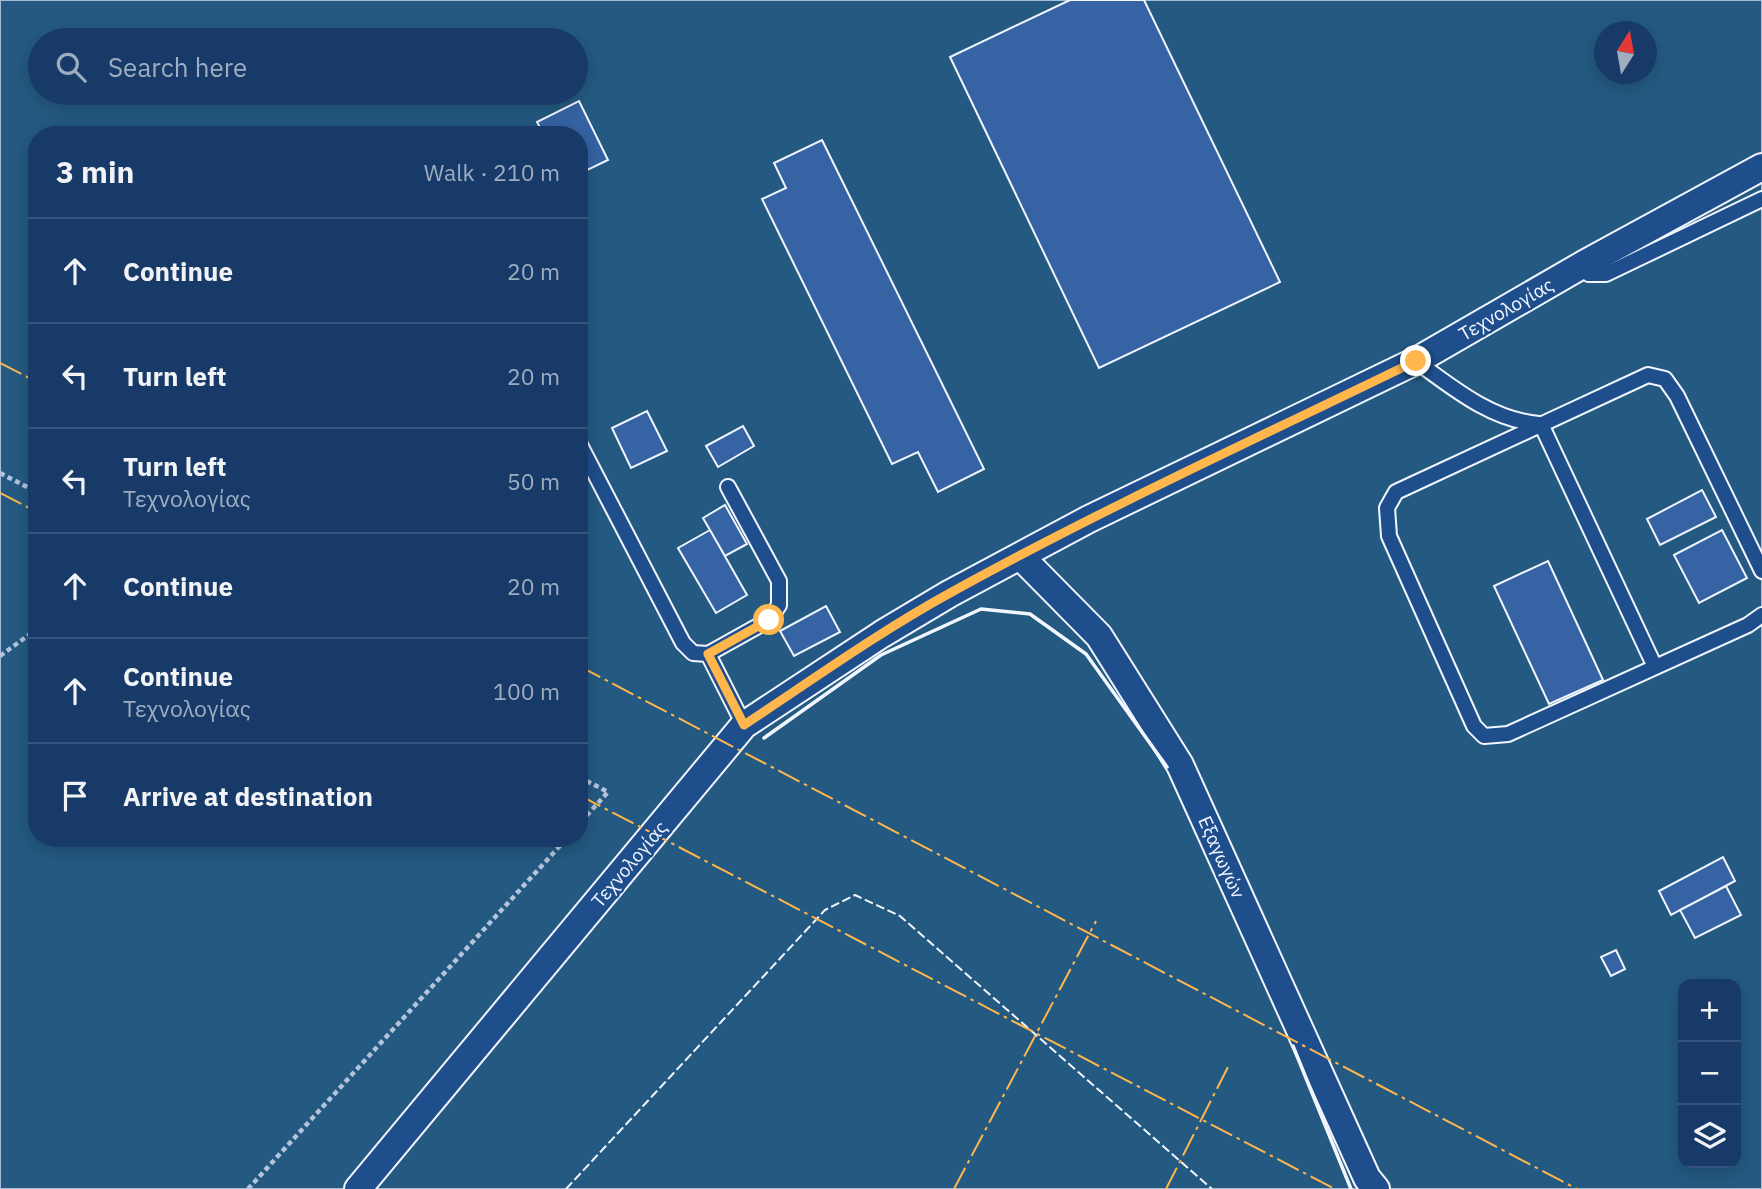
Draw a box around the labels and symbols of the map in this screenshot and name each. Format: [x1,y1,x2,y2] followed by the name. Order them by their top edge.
[1594,21,1657,84] north arrow
[1454,272,1558,346] street label: Τεχνολογίας
[1400,345,1431,376] route end
[753,604,784,635] route start
[1193,812,1251,902] street label: Εξαγωγών
[586,816,672,912] street label: Τεχνολογίας

